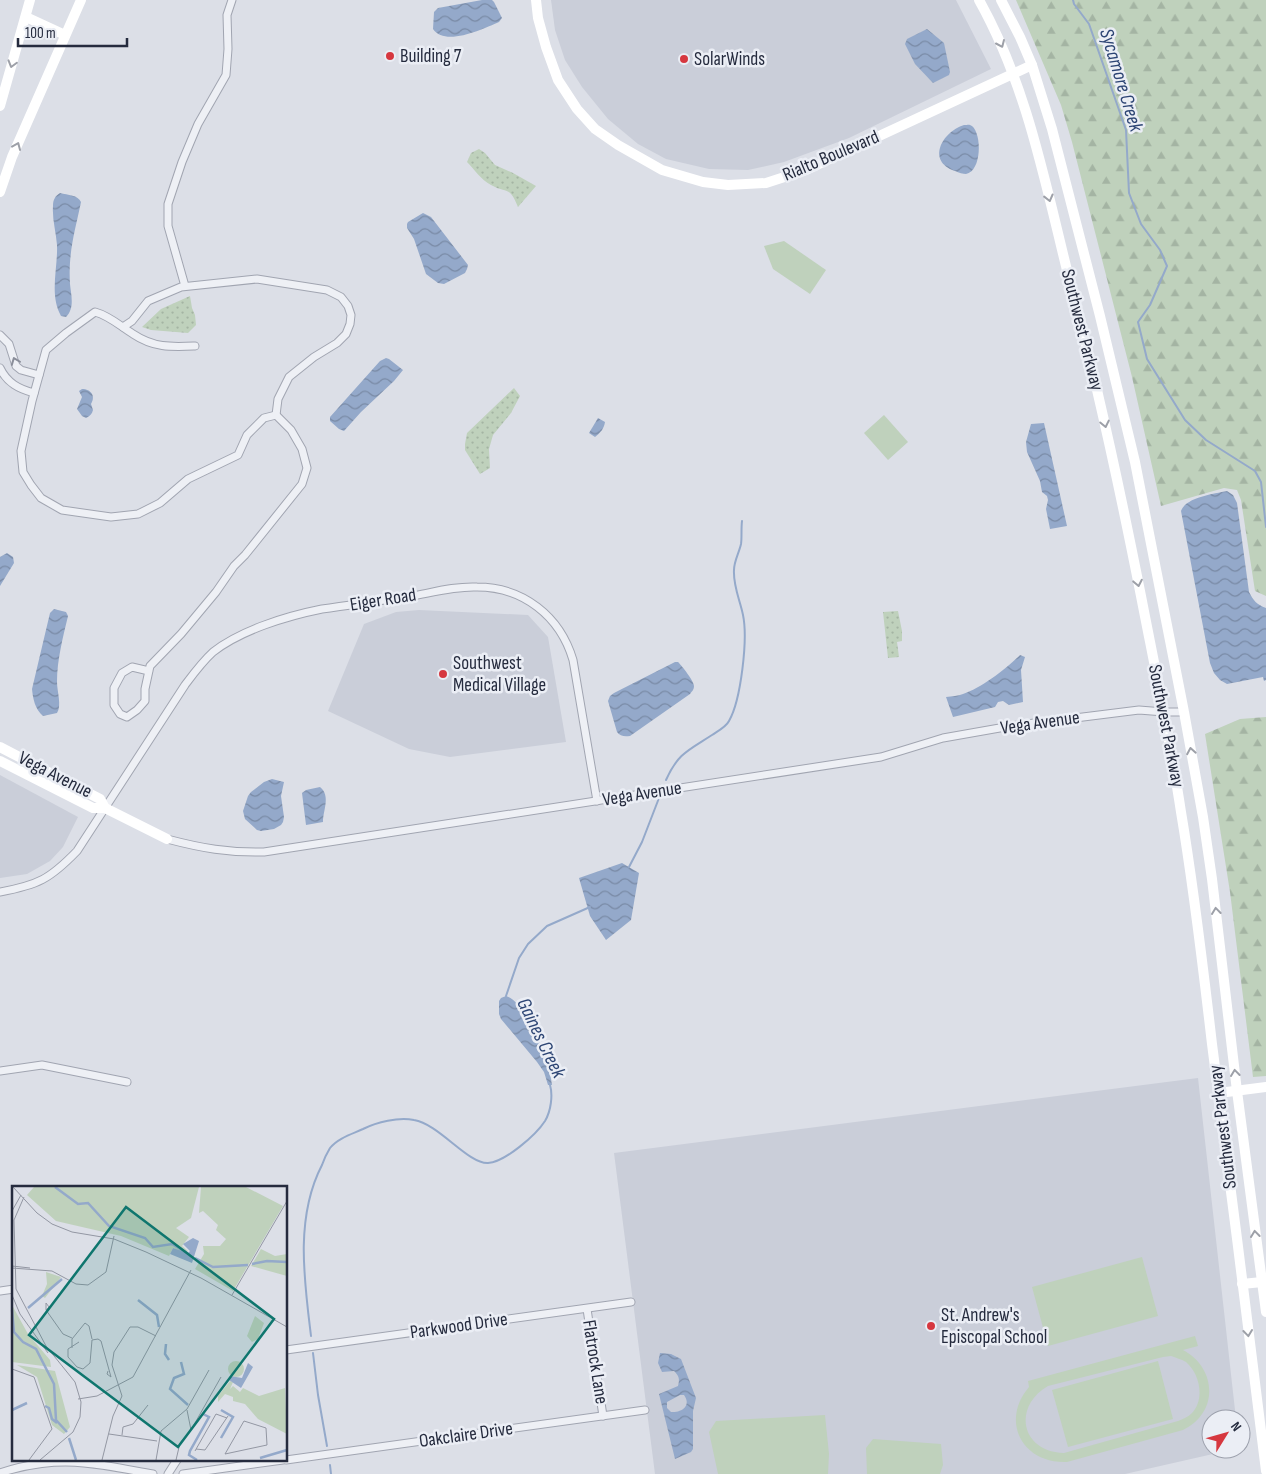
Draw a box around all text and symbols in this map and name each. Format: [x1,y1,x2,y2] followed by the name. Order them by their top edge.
[18,15,126,47] scale bar
[25,24,56,43] text: 100 m
[1094,26,1148,135] water label: Sycamore Creek
[994,39,1005,48] one-way arrow
[400,45,462,68] place label: Building 7
[694,48,765,71] place label: SolarWinds
[384,50,396,62] marker: Building 7
[678,53,690,65] marker: SolarWinds
[8,59,18,67] one-way arrow
[779,125,883,187] street label: Rialto Boulevard
[10,142,21,151] one-way arrow
[1043,194,1054,203] one-way arrow
[1056,267,1108,394] street label: Southwest Parkway
[12,357,22,366] one-way arrow
[1100,420,1110,428] one-way arrow
[1132,579,1143,588] one-way arrow
[348,583,418,617] street label: Eiger Road
[453,652,546,697] place label: Southwest Medical Village
[1143,663,1189,790] street label: Southwest Parkway
[437,668,449,680] marker: Southwest Medical Village
[999,706,1081,740] street label: Vega Avenue
[1187,746,1197,755] one-way arrow
[14,747,96,803] street label: Vega Avenue
[601,776,683,812] street label: Vega Avenue
[1211,907,1222,915] one-way arrow
[511,994,571,1082] water label: Gaines Creek
[1204,1063,1242,1190] street label: Southwest Parkway
[1230,1068,1241,1076] one-way arrow
[12,1186,288,1462] inset map
[1251,1230,1261,1238] one-way arrow
[941,1304,1047,1349] place label: St. Andrew's Episcopal School
[409,1308,509,1344] street label: Parkwood Drive
[577,1318,613,1406] street label: Flatrock Lane
[925,1320,937,1332] marker: St. Andrew's Episcopal School
[1242,1329,1253,1337] one-way arrow
[1201,1409,1251,1459] north arrow
[418,1417,514,1453] street label: Oakclaire Drive
[1227,1418,1245,1435] text: N

